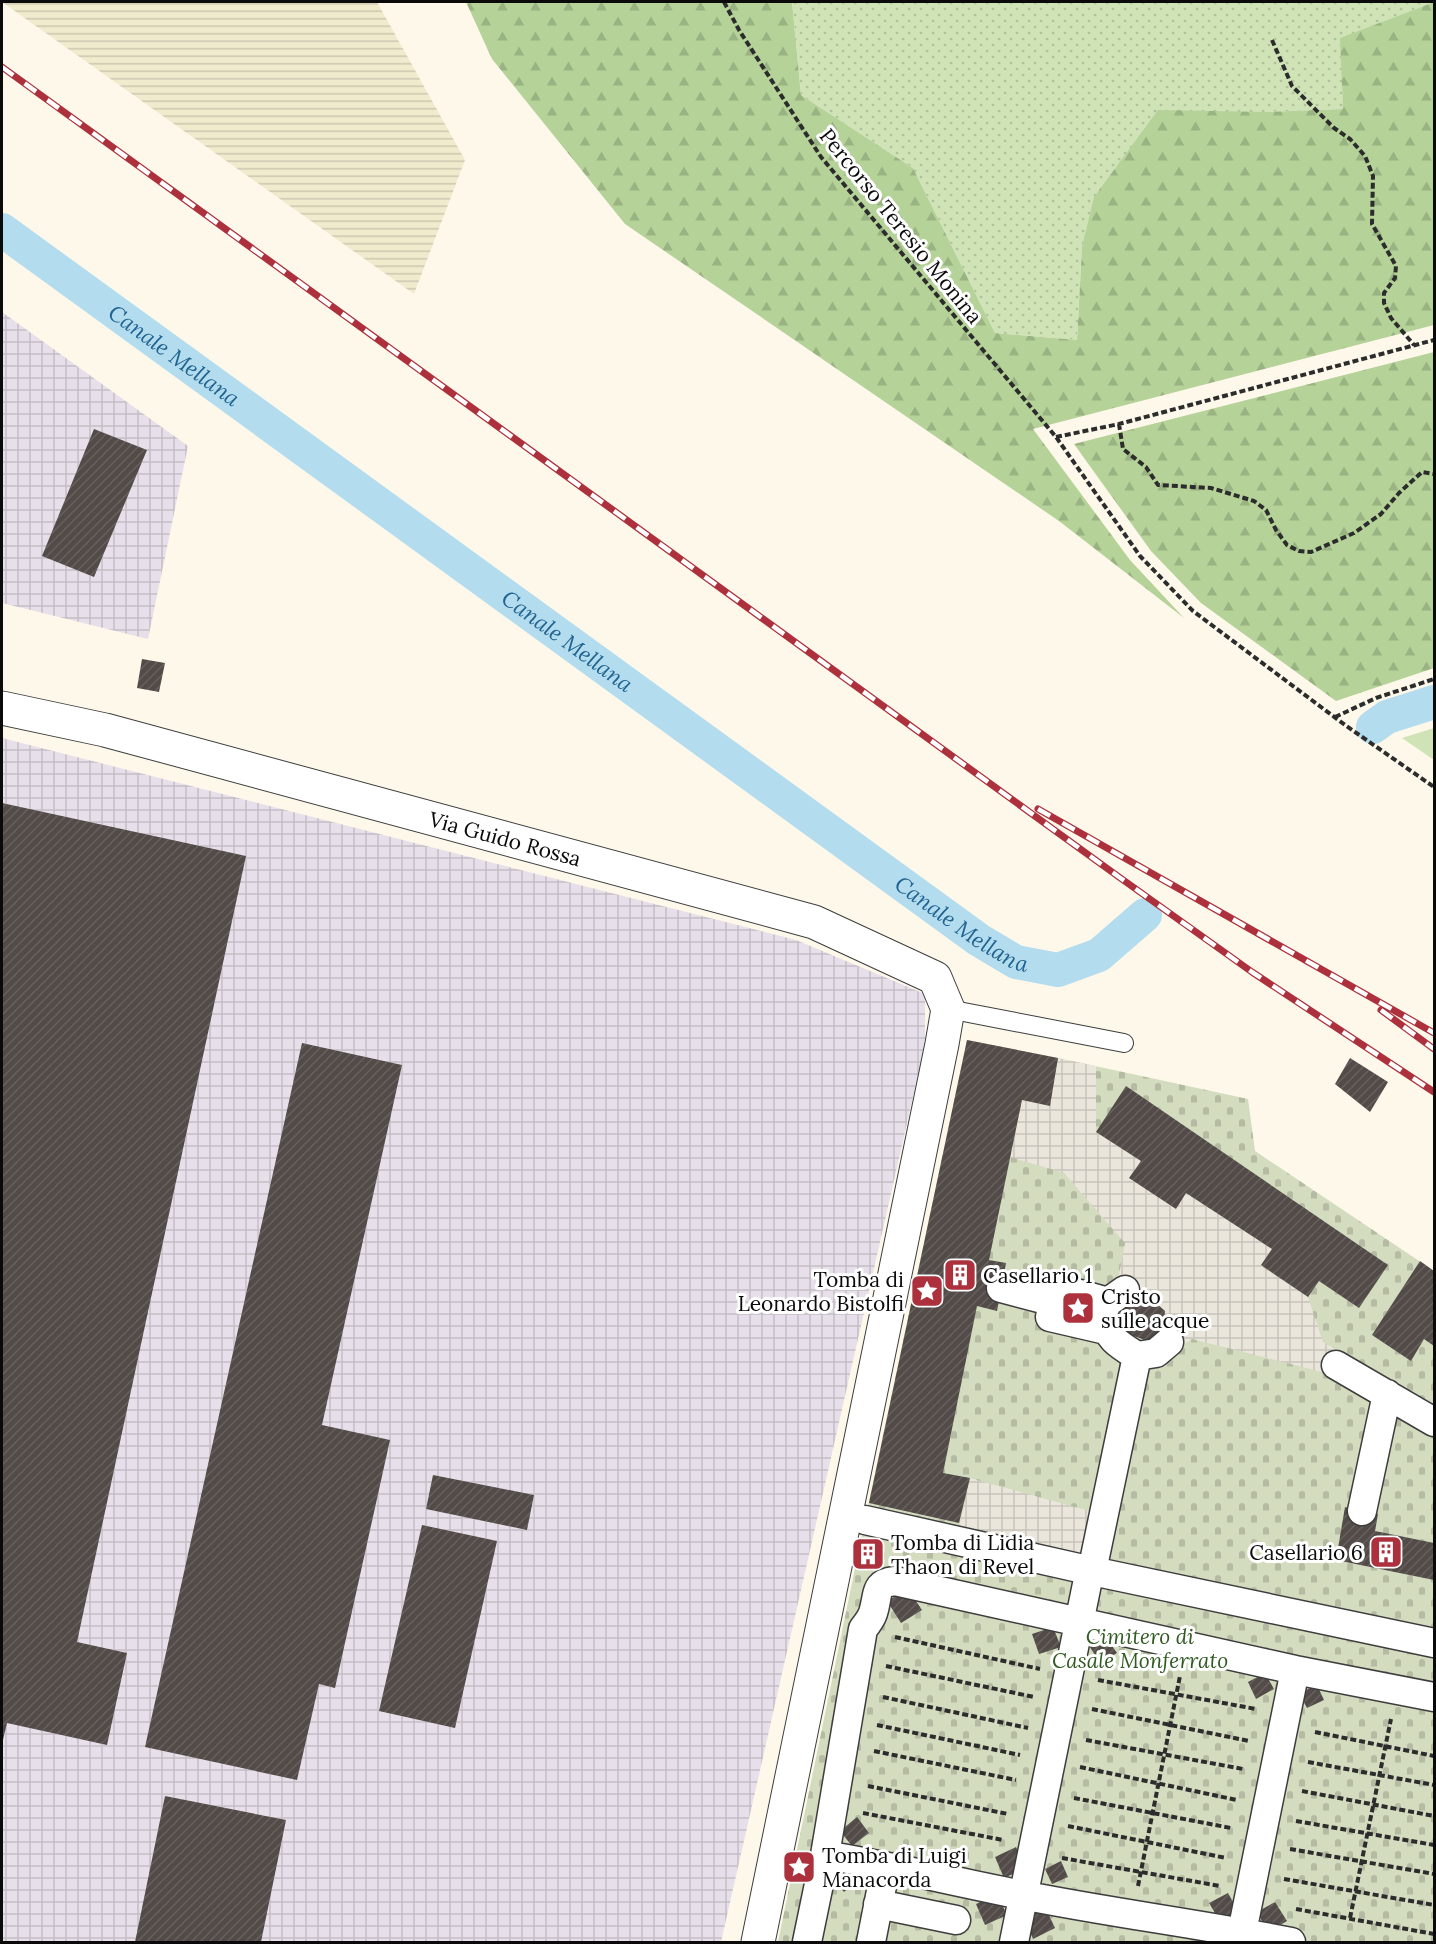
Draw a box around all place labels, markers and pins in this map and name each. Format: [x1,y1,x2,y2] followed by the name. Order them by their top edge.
[942,1257,978,1293] building icon: Casellario 1
[983,1262,1092,1289] place label: Casellario 1
[738,1266,904,1317] place label: Tomba di Leonardo Bistolfi
[909,1273,945,1309] place icon: Tomba di Leonardo Bistolfi
[1101,1283,1210,1334] place label: Cristo sulle acque
[1060,1290,1096,1326] place icon: Cristo sulle acque
[891,1529,1035,1580] place label: Tomba di Lidia Thaon di Revel
[1368,1534,1404,1570] building icon: Casellario 6
[850,1536,886,1572] building icon: Tomba di Lidia Thaon di Revel
[1249,1539,1363,1566] place label: Casellario 6
[822,1842,967,1893] place label: Tomba di Luigi Manacorda
[781,1849,817,1885] place icon: Tomba di Luigi Manacorda

